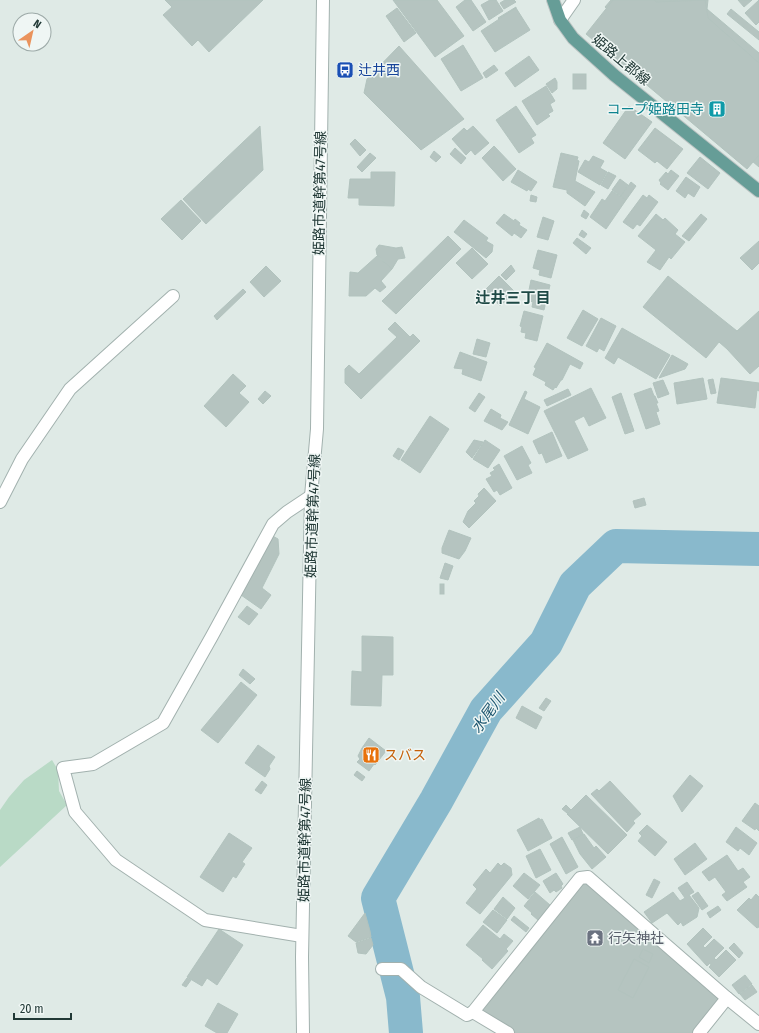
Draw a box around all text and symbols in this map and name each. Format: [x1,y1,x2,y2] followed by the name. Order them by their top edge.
[12,12,52,52] north arrow
[31,17,44,31] text: N
[589,31,653,89] street label: 姫路上郡線
[335,60,355,80] bus stop icon: 辻井西
[358,62,400,79] place label: 辻井西
[707,99,727,119] building icon: コープ姫路田寺
[607,101,704,118] place label: コープ姫路田寺
[310,131,330,255] street label: 姫路市道幹第47号線
[475,289,551,307] district label: 辻井三丁目
[302,454,324,578] street label: 姫路市道幹第47号線
[467,688,510,736] water label: 水尾川
[361,745,381,765] restaurant icon: スバス
[384,747,426,764] place label: スバス
[295,778,315,902] street label: 姫路市道幹第47号線
[585,928,605,948] temple icon: 行矢神社
[608,930,664,947] place label: 行矢神社
[14,995,71,1021] scale bar
[20,1002,44,1016] text: 20 m

